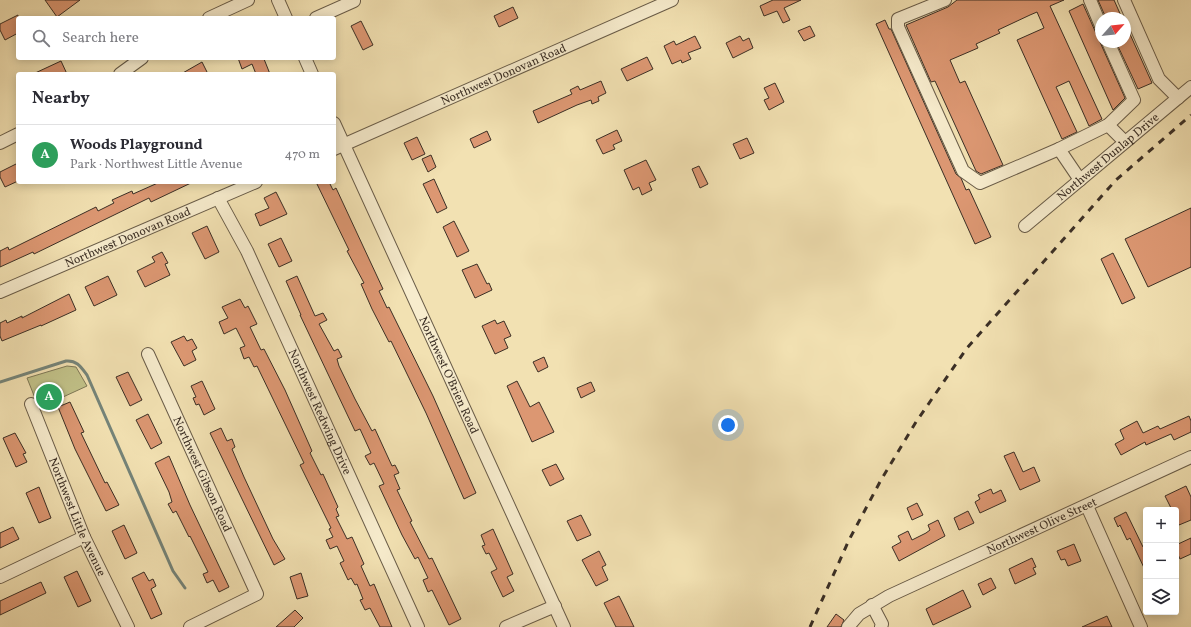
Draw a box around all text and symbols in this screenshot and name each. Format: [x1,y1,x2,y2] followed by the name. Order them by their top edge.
[1095,12,1131,48] north arrow
[16,16,336,60] search box
[30,27,52,49] icon: search
[62,28,139,49] text: Search here
[438,41,569,110] street label: Northwest Donovan Road
[32,87,90,110] text: Nearby
[1054,110,1163,205] street label: Northwest Dunlap Drive
[70,135,203,156] text: Woods Playground
[40,146,50,164] text: A
[285,146,320,164] text: 470 m
[70,156,242,174] text: Park · Northwest Little Avenue
[63,204,194,272] street label: Northwest Donovan Road
[414,314,482,437] street label: Northwest O'Brien Road
[284,347,355,478] street label: Northwest Redwing Drive
[36,382,62,412] pin: A
[169,414,235,535] street label: Northwest Gibson Road
[718,415,738,435] your location
[44,455,109,579] street label: Northwest Little Avenue
[984,494,1100,559] street label: Northwest Olive Street
[1143,507,1179,615] map controls
[1143,507,1179,543] button: +
[1143,543,1179,579] button: −
[1143,579,1179,615] button: layers

